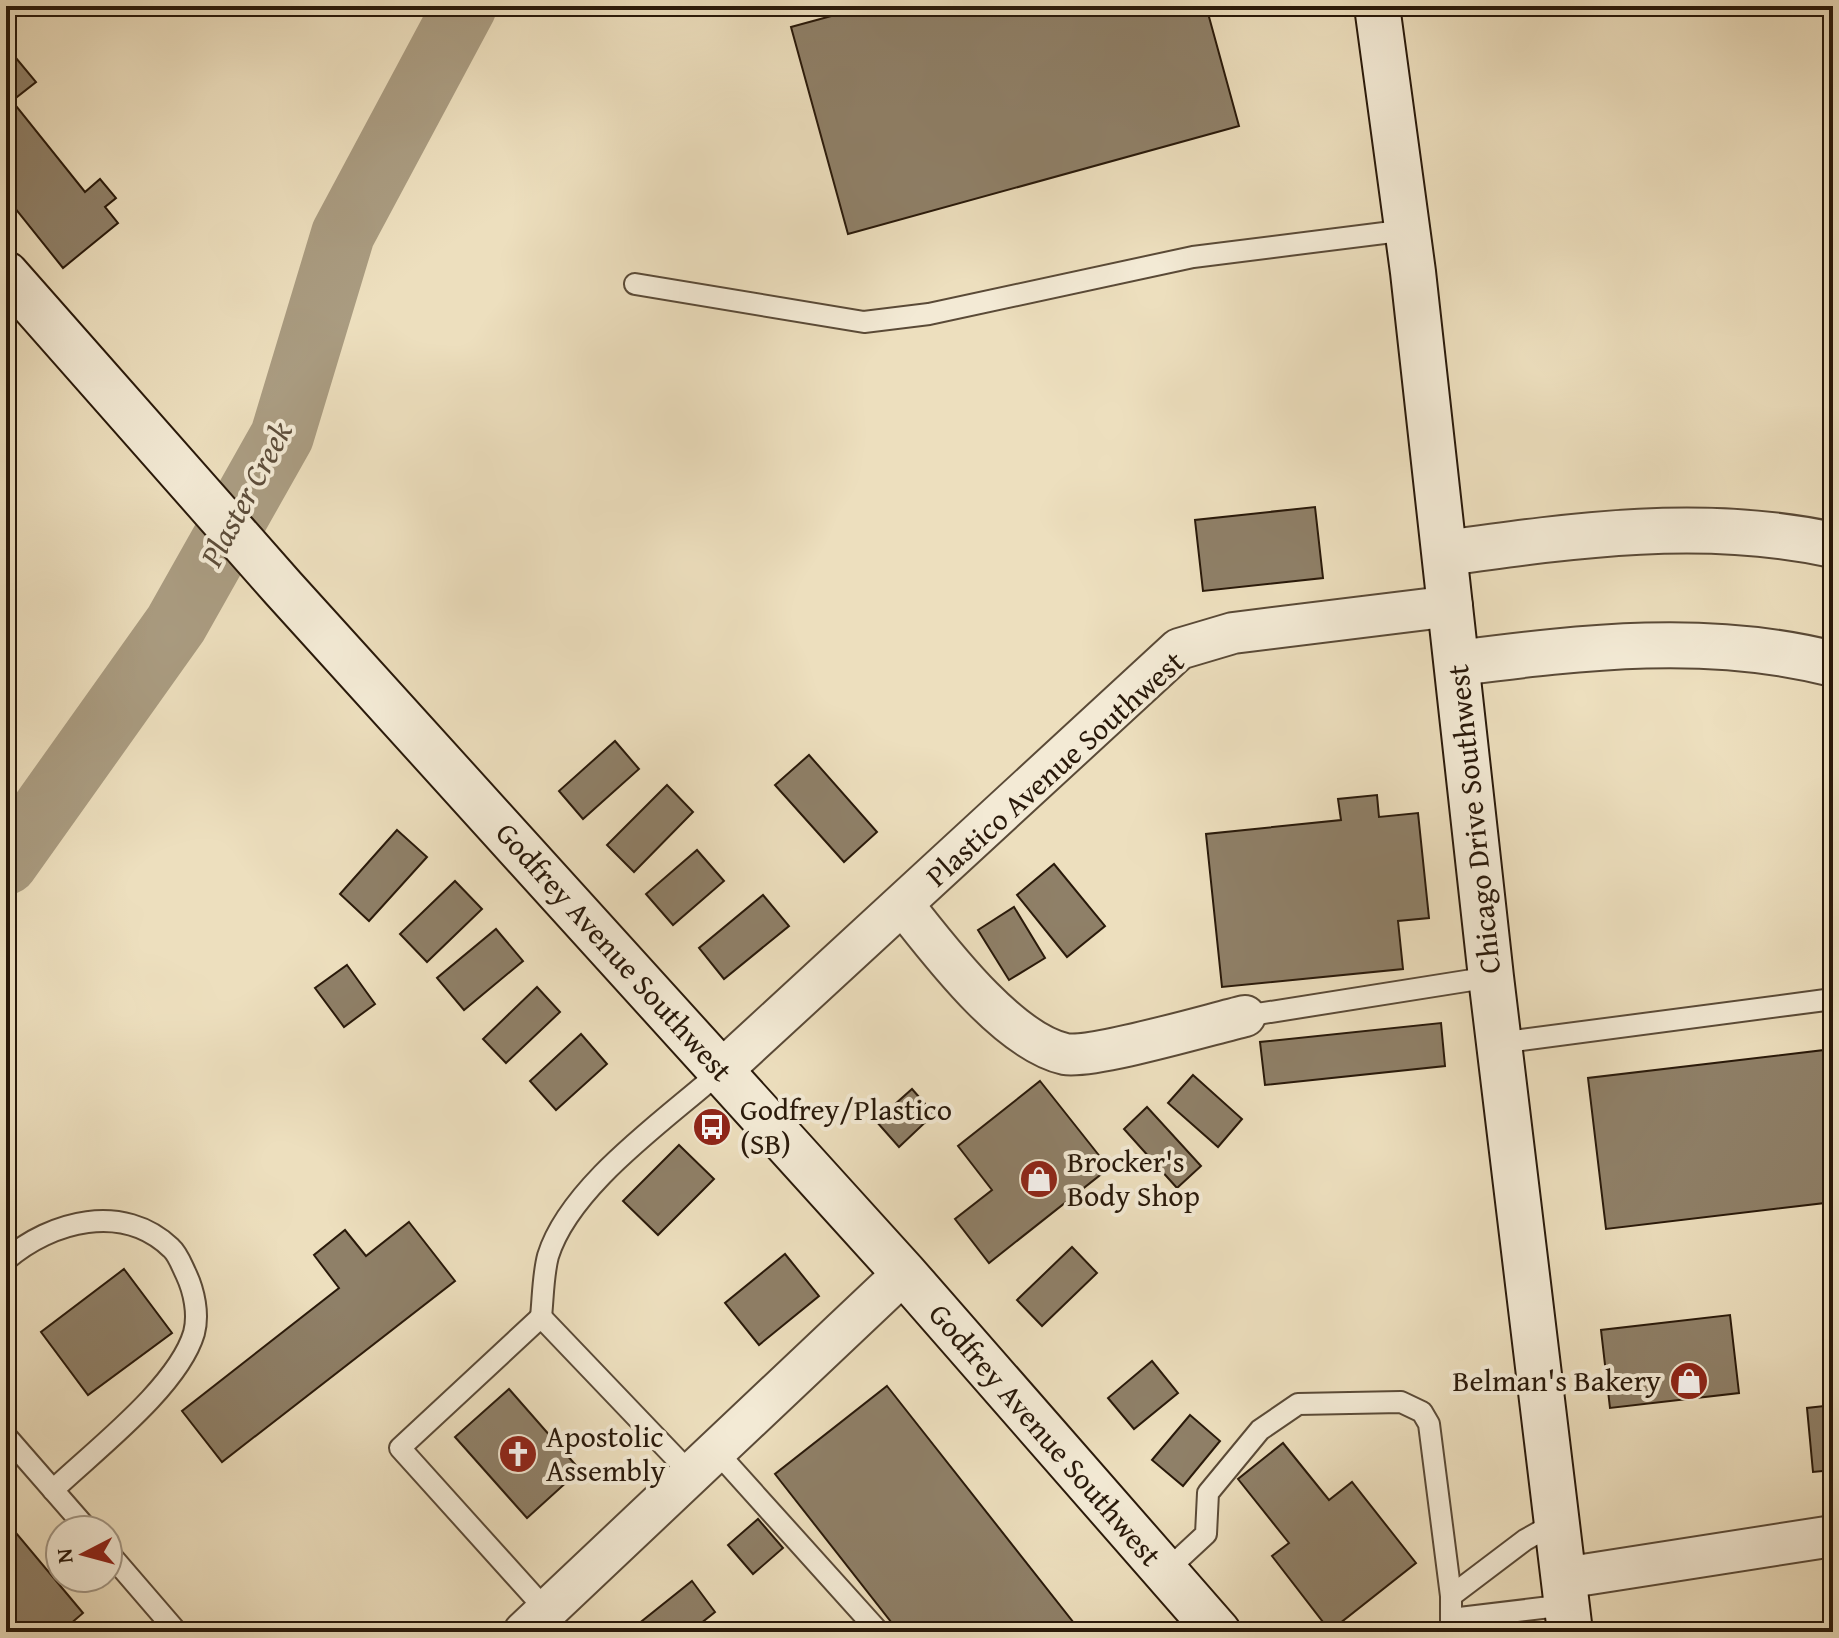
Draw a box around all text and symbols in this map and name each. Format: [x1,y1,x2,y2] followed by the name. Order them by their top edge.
[187,412,304,576] water label: Plaster Creek
[915,640,1194,897] street label: Plastico Avenue Southwest
[1435,662,1511,976] street label: Chicago Drive Southwest
[486,812,744,1091] street label: Godfrey Avenue Southwest
[740,1087,952,1165] place label: Godfrey/Plastico (SB)
[691,1106,733,1148] bus stop icon: Godfrey/Plastico (SB)
[1067,1139,1200,1217] place label: Brocker's Body Shop
[1018,1158,1060,1200] shop icon: Brocker's Body Shop
[919,1293,1173,1576] street label: Godfrey Avenue Southwest
[1453,1358,1661,1402] place label: Belman's Bakery
[1668,1360,1710,1402] shop icon: Belman's Bakery
[546,1414,666,1492] place label: Apostolic Assembly
[497,1433,539,1475] church icon: Apostolic Assembly
[44,1514,124,1594] north arrow
[47,1547,81,1565] text: N

